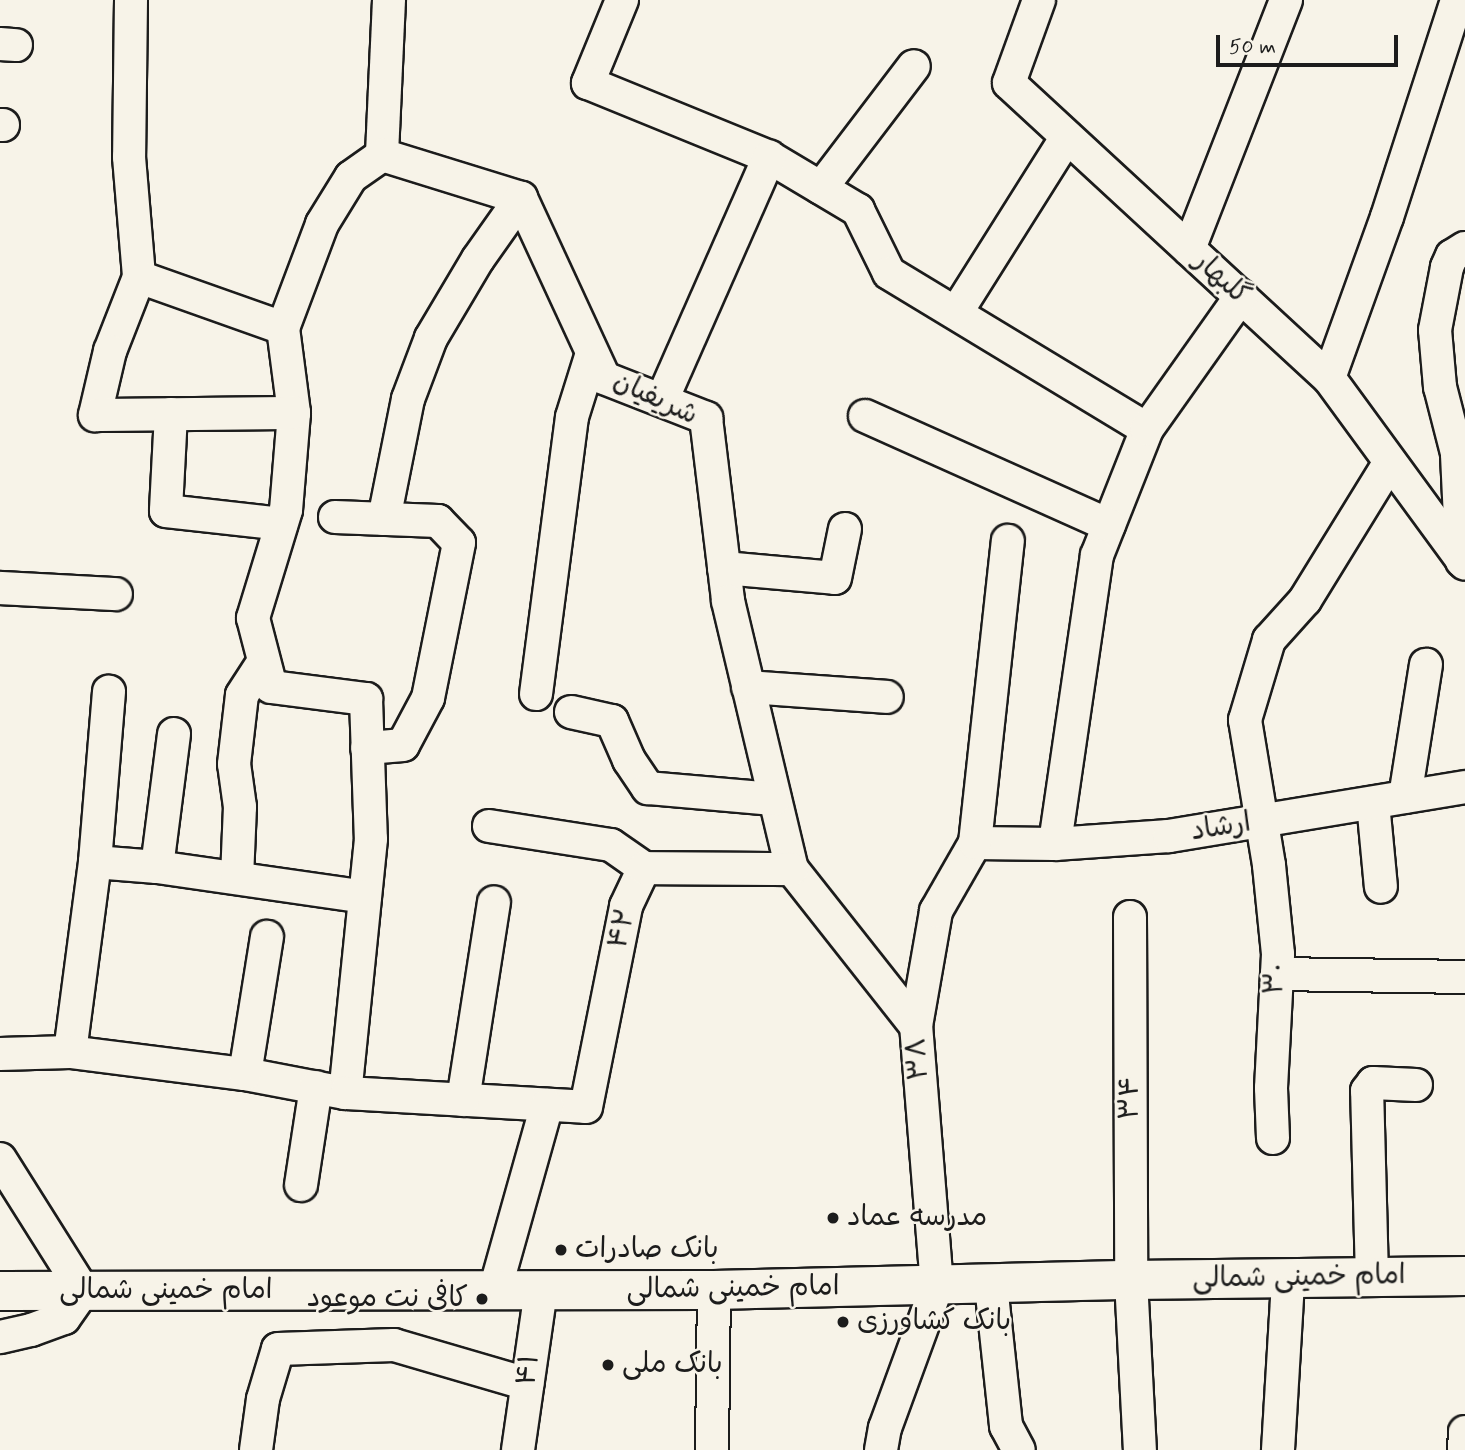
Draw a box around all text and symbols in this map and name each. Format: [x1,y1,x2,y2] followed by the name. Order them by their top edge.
[1220,21,1402,65] scale bar
[1229,33,1276,61] text: 50 m
[1186,245,1256,313] street label: گلبهار
[607,365,703,433] street label: شریفیان
[1189,807,1253,849] street label: ارشاد
[602,906,644,952] street label: ۴۲
[1258,962,1294,996] street label: ۳۰
[901,1037,937,1081] street label: ۳۸
[1114,1076,1148,1120] street label: ۳۴
[847,1201,987,1235] place label: مدرسه عماد
[825,1210,841,1226] marker: مدرسه عماد
[575,1233,719,1267] place label: بانک صادرات
[553,1242,569,1258] marker: بانک صادرات
[1192,1259,1406,1297] street label: امام خمینی شمالی
[626,1270,840,1308] street label: امام خمینی شمالی
[59,1274,273,1308] street label: امام خمینی شمالی
[307,1282,468,1316] place label: کافی نت موعود
[474,1291,490,1307] marker: کافی نت موعود
[857,1305,1011,1339] place label: بانک کشاورزی
[835,1314,851,1330] marker: بانک کشاورزی
[622,1348,723,1382] place label: بانک ملی
[510,1352,548,1388] street label: ۴۱
[600,1357,616,1373] marker: بانک ملی

